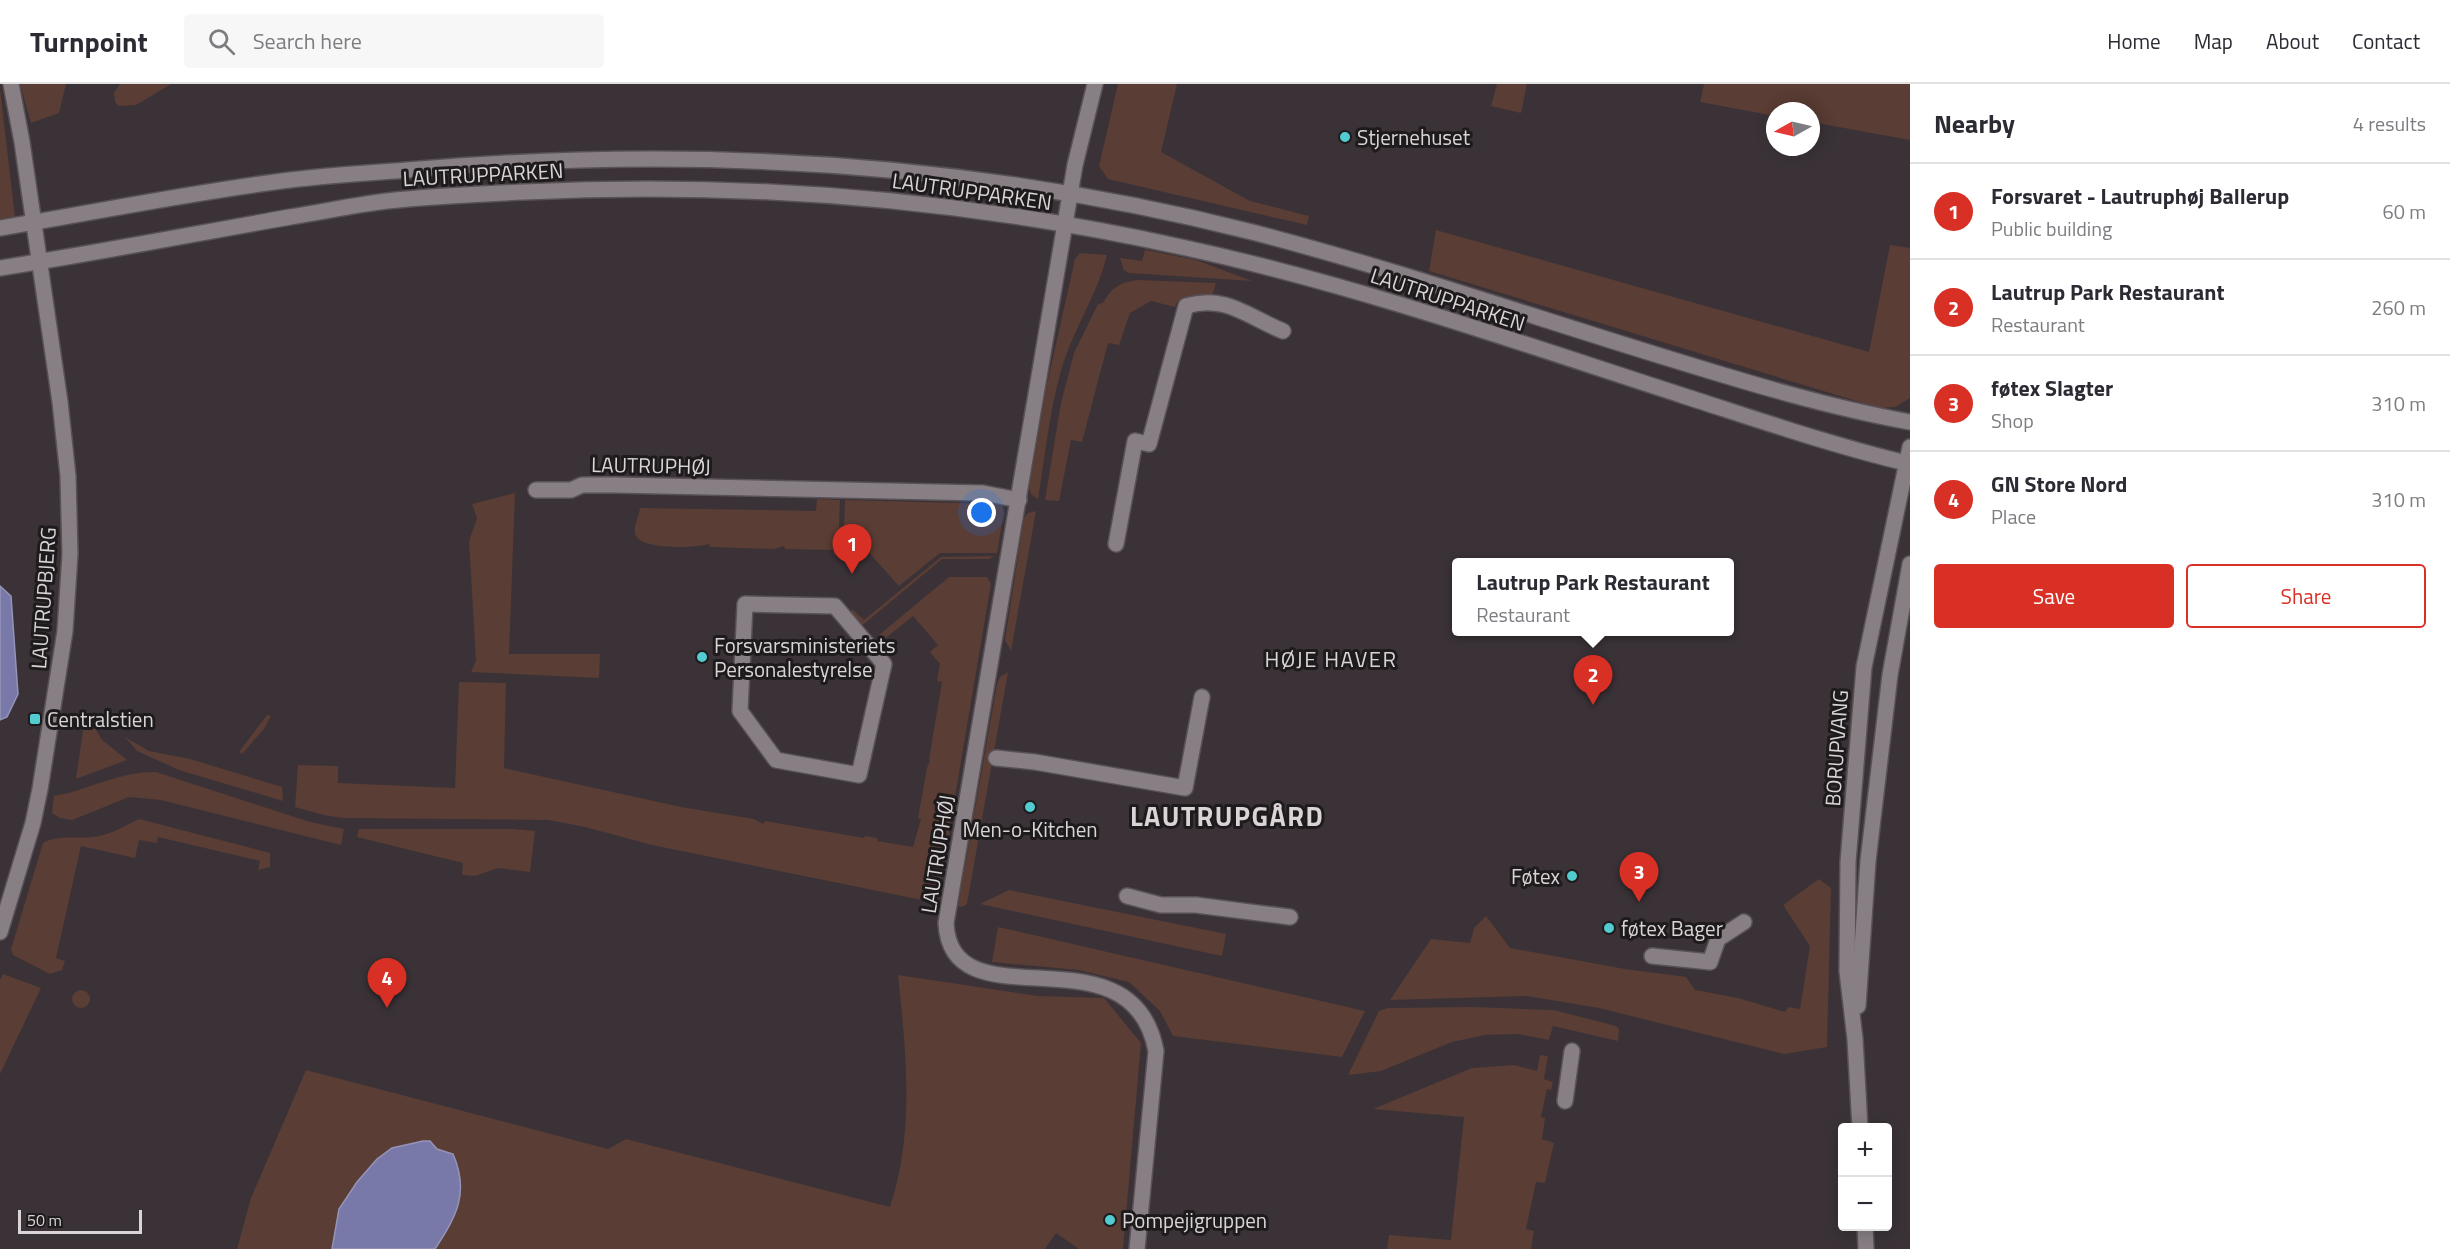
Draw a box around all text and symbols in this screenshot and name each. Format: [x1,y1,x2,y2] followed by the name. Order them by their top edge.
[184,14,604,68] search box
[30,20,148,63] text: Turnpoint
[253,24,362,58] text: Search here
[205,25,238,58] icon: search
[2107,25,2161,57] text: Home
[2194,25,2233,57] text: Map
[2266,25,2319,57] text: About
[2352,25,2420,57] text: Contact
[1766,102,1820,156] north arrow
[1934,104,2015,143] text: Nearby
[2353,108,2426,139] text: 4 results
[1357,121,1471,153] place label: Stjernehuset
[1338,130,1352,144] marker: Stjernehuset
[402,154,564,194] street label: LAUTRUPPARKEN
[890,164,1054,218] street label: LAUTRUPPARKEN
[1991,179,2289,213] text: Forsvaret - Lautruphøj Ballerup
[1948,196,1959,227] text: 1
[2382,196,2426,227] text: 60 m
[1991,213,2112,244] text: Public building
[1367,259,1529,339] street label: LAUTRUPPARKEN
[1991,275,2225,309] text: Lautrup Park Restaurant
[1948,292,1959,323] text: 2
[2371,292,2426,323] text: 260 m
[1991,309,2085,340] text: Restaurant
[1991,371,2113,405] text: føtex Slagter
[1948,388,1959,419] text: 3
[2371,388,2426,419] text: 310 m
[1991,405,2034,436] text: Shop
[591,448,711,482] street label: LAUTRUPHØJ
[1991,467,2127,501] text: GN Store Nord
[1948,484,1959,515] text: 4
[2371,484,2426,515] text: 310 m
[967,498,996,527] your location
[1991,501,2036,532] text: Place
[832,524,872,574] pin: 1
[22,526,64,670] street label: LAUTRUPBJERG
[1452,558,1734,636] popup
[1934,564,2174,628] button: Save
[2186,564,2426,628] button: Share
[1476,565,1710,599] text: Lautrup Park Restaurant
[1476,599,1570,630] text: Restaurant
[714,629,895,685] place label: Forsvarsministeriets Personalestyrelse
[1264,642,1398,676] district label: HØJE HAVER
[695,650,709,664] marker: Forsvarsministeriets Personalestyrelse
[1574,656,1612,705] pin: 2
[1816,689,1856,807] street label: BORUPVANG
[47,703,154,735] place label: Centralstien
[28,712,42,726] marker: Centralstien
[912,792,962,916] street label: LAUTRUPHØJ
[1130,795,1324,836] district label: LAUTRUPGÅRD
[1023,800,1037,814] marker: Men-o-Kitchen
[962,813,1098,845] place label: Men-o-Kitchen
[1620,852,1658,902] pin: 3
[1511,860,1561,892] place label: Føtex
[1565,869,1579,883] marker: Føtex
[1621,912,1723,944] place label: føtex Bager
[1602,921,1616,935] marker: føtex Bager
[368,958,406,1008] pin: 4
[1838,1123,1892,1231] map controls
[1838,1123,1892,1177] button: +
[1838,1177,1892,1231] button: −
[1122,1204,1267,1236] place label: Pompejigruppen
[18,1207,142,1234] scale bar
[27,1208,62,1232] text: 50 m
[1103,1213,1117,1227] marker: Pompejigruppen

